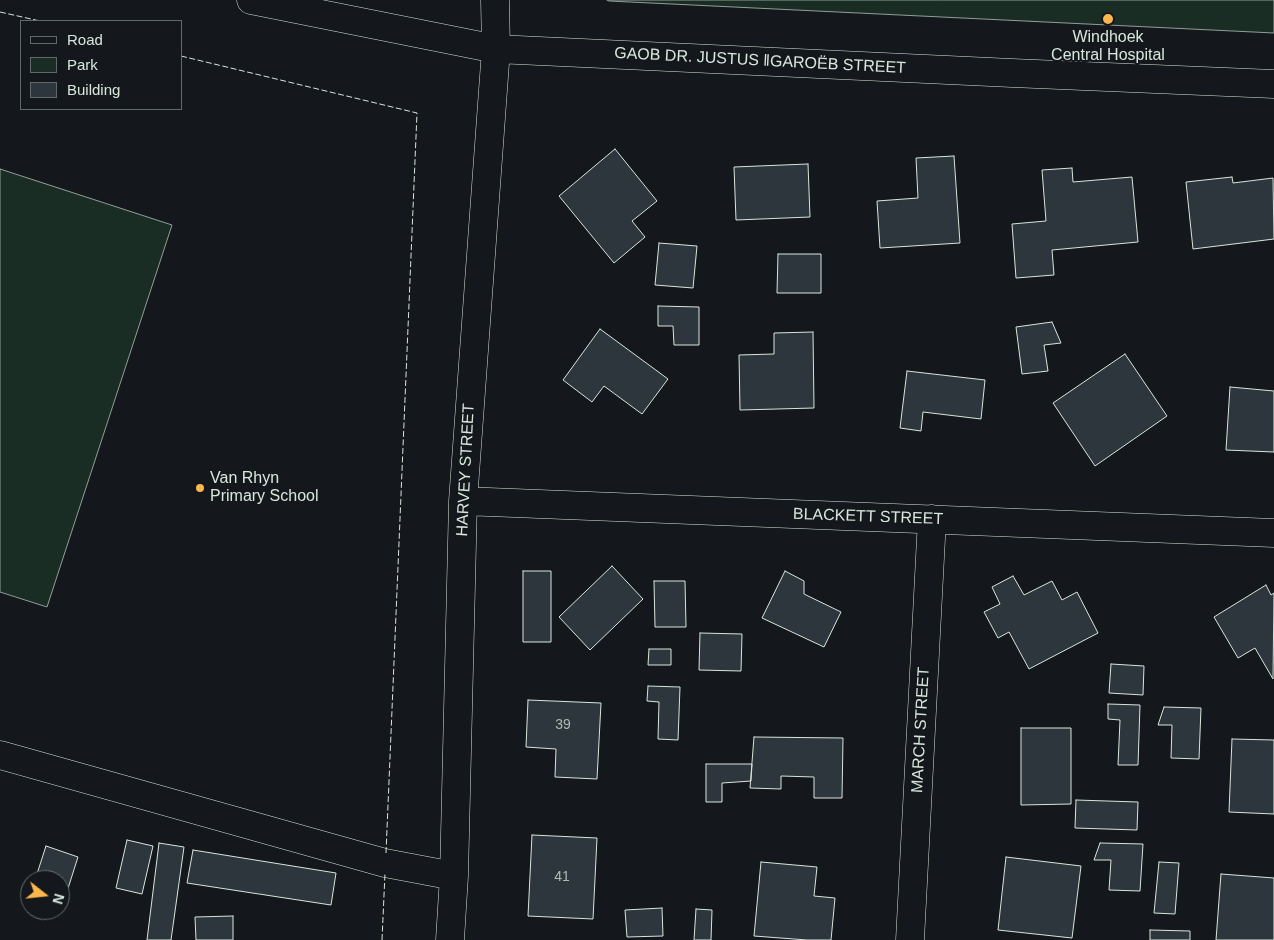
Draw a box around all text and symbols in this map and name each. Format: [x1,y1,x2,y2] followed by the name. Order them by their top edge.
[1101,12,1115,26] marker: Windhoek Central Hospital
[20,20,182,110] legend
[1051,28,1165,66] place label: Windhoek Central Hospital
[67,31,103,48] text: Road
[614,44,906,78] street label: GAOB DR. JUSTUS ǁGAROËB STREET
[67,56,98,73] text: Park
[67,81,120,98] text: Building
[453,403,479,537] street label: HARVEY STREET
[210,469,318,507] place label: Van Rhyn Primary School
[194,482,206,494] marker: Van Rhyn Primary School
[793,505,943,529] street label: BLACKETT STREET
[908,666,934,794] street label: MARCH STREET
[555,717,571,733] house number: 39
[554,869,570,885] house number: 41
[20,870,70,920] north arrow
[49,892,68,906] text: N

